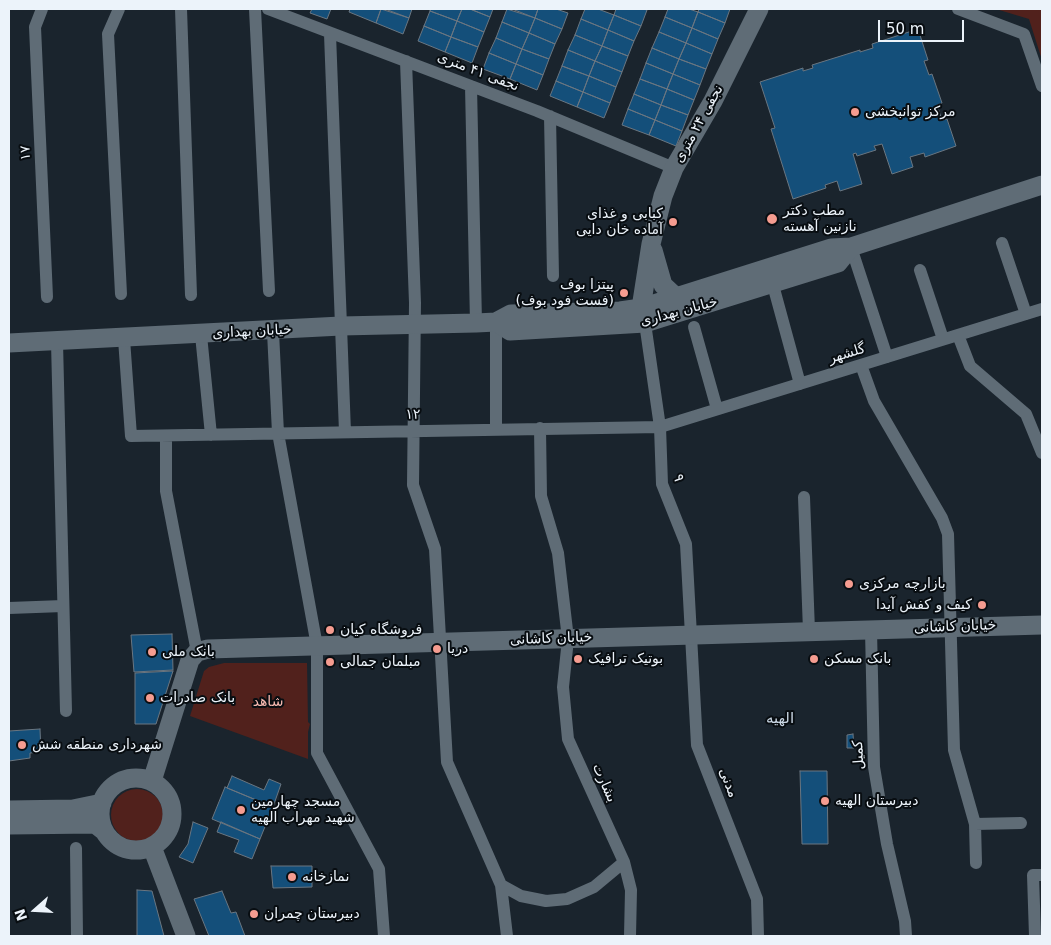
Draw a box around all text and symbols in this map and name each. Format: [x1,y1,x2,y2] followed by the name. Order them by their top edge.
[881,10,967,42] scale bar
[886,20,924,38] text: 50 m
[435,49,521,95] street label: نجفی ۴۱ متری
[671,82,727,166] street label: نجفی ۲۴ متری
[865,104,955,120] place label: مرکز توانبخشی
[849,106,861,118] marker: مرکز توانبخشی
[17,145,35,161] street label: ۱۷
[783,203,857,236] place label: مطب دکتر نازنین آهسته
[576,206,663,238] place label: کبابی و غذای آماده خان دایی
[765,212,779,226] marker: مطب دکتر نازنین آهسته
[667,216,679,228] marker: کبابی و غذای آماده خان دایی
[515,277,614,310] place label: پیتزا بوف (فست فود بوف)
[618,287,630,299] marker: پیتزا بوف (فست فود بوف)
[639,294,719,330] street label: خیابان بهداری
[212,322,292,342] street label: خیابان بهداری
[826,340,868,368] street label: گلشهر
[405,406,421,424] street label: ۱۲
[669,473,687,483] street label: ۹
[859,576,946,592] place label: بازارچه مرکزی
[843,578,855,590] marker: بازارچه مرکزی
[876,597,972,613] place label: کیف و کفش آیدا
[976,599,988,611] marker: کیف و کفش آیدا
[913,617,997,637] street label: خیابان کاشانی
[340,622,422,638] place label: فروشگاه کیان
[324,624,336,636] marker: فروشگاه کیان
[509,629,593,649] street label: خیابان کاشانی
[447,641,468,657] place label: دریا
[431,643,443,655] marker: دریا
[162,644,215,660] place label: بانک ملی
[146,646,158,658] marker: بانک ملی
[588,651,663,667] place label: بوتیک ترافیک
[824,651,891,667] place label: بانک مسکن
[572,653,584,665] marker: بوتیک ترافیک
[808,653,820,665] marker: بانک مسکن
[340,654,420,670] place label: مبلمان جمالی
[324,656,336,668] marker: مبلمان جمالی
[160,690,235,706] place label: بانک صادرات
[144,692,156,704] marker: بانک صادرات
[253,694,283,710] park label: شاهد
[766,710,794,728] district label: الهیه
[32,737,162,753] place label: شهرداری منطقه شش
[16,739,28,751] marker: شهرداری منطقه شش
[850,740,868,770] street label: کمیل
[588,761,620,805] street label: بشارت
[715,766,741,800] street label: مدنی
[835,793,918,809] place label: دبیرستان الهیه
[251,794,355,826] place label: مسجد چهارمین شهید مهراب الهیه
[819,795,831,807] marker: دبیرستان الهیه
[235,804,247,816] marker: مسجد چهارمین شهید مهراب الهیه
[302,869,349,885] place label: نمازخانه
[286,871,298,883] marker: نمازخانه
[10,885,60,935] north arrow
[264,906,360,922] place label: دبیرستان چمران
[11,907,30,923] text: N
[248,908,260,920] marker: دبیرستان چمران

